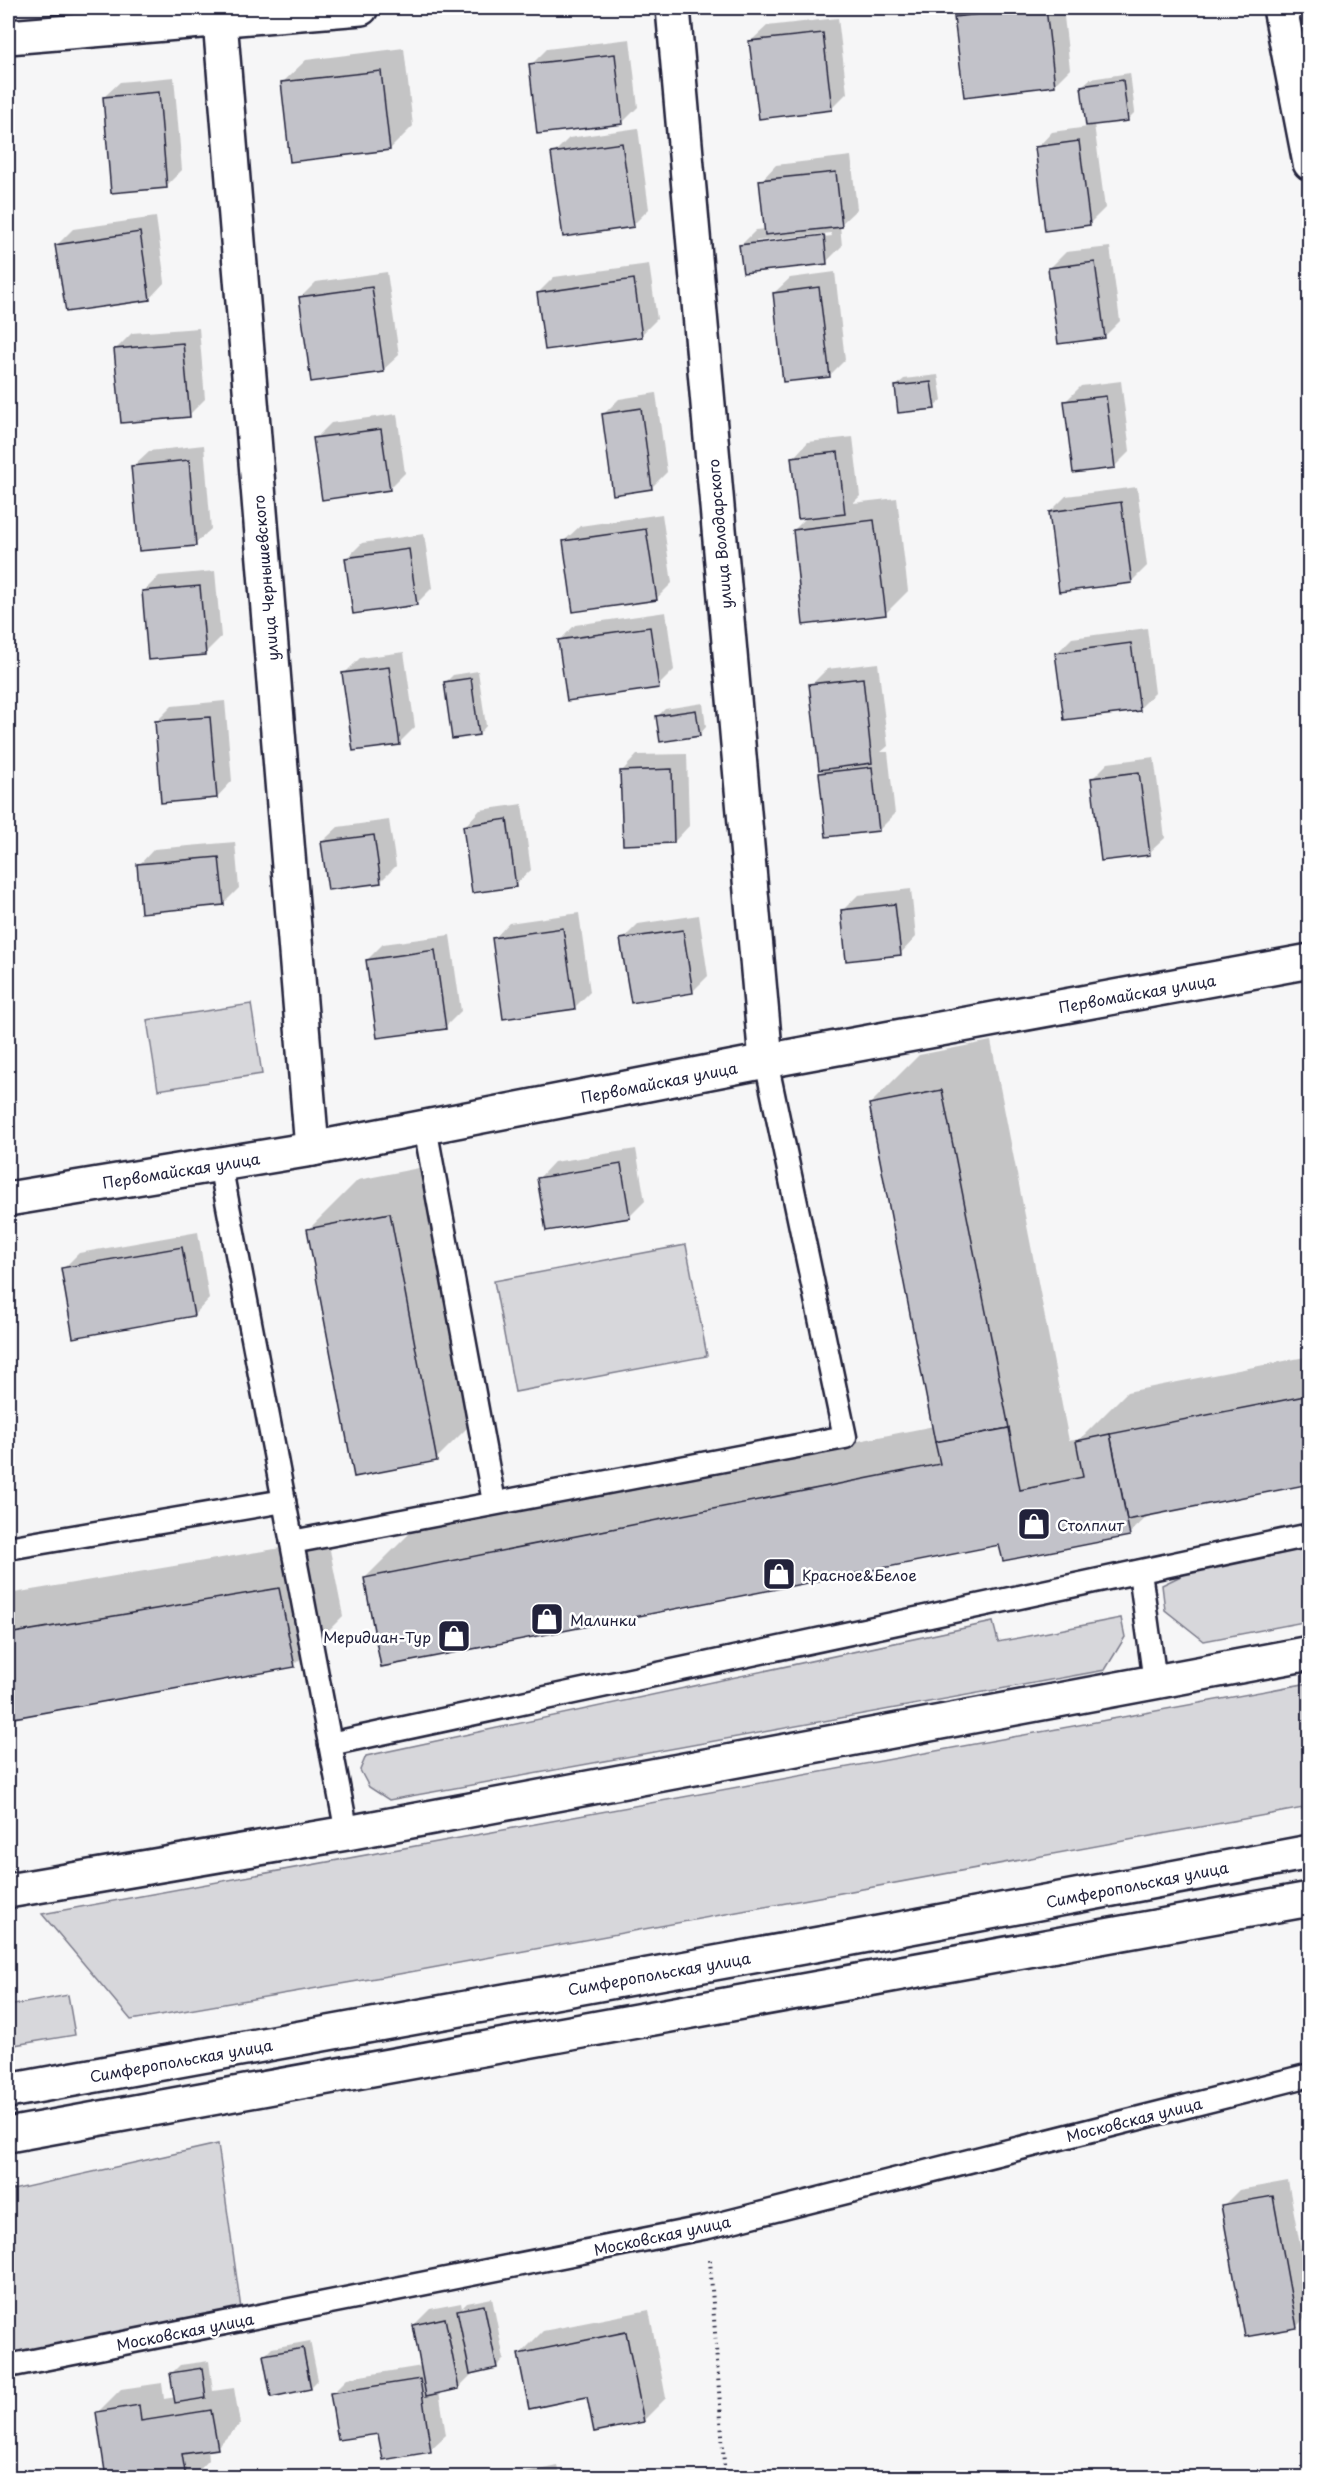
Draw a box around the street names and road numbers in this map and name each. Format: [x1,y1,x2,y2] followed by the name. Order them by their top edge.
[701,458,737,610] street label: улица Володарского
[246,494,284,662] street label: улица Чернышевского
[1057,968,1218,1018] street label: Первомайская улица
[579,1055,740,1108] street label: Первомайская улица
[101,1146,262,1194] street label: Первомайская улица
[1044,1855,1231,1913] street label: Симферопольская улица
[566,1945,753,2000] street label: Симферопольская улица
[88,2032,275,2087] street label: Симферопольская улица
[1064,2091,1205,2147] street label: Московская улица
[591,2209,733,2261] street label: Московская улица
[114,2306,256,2356] street label: Московская улица

